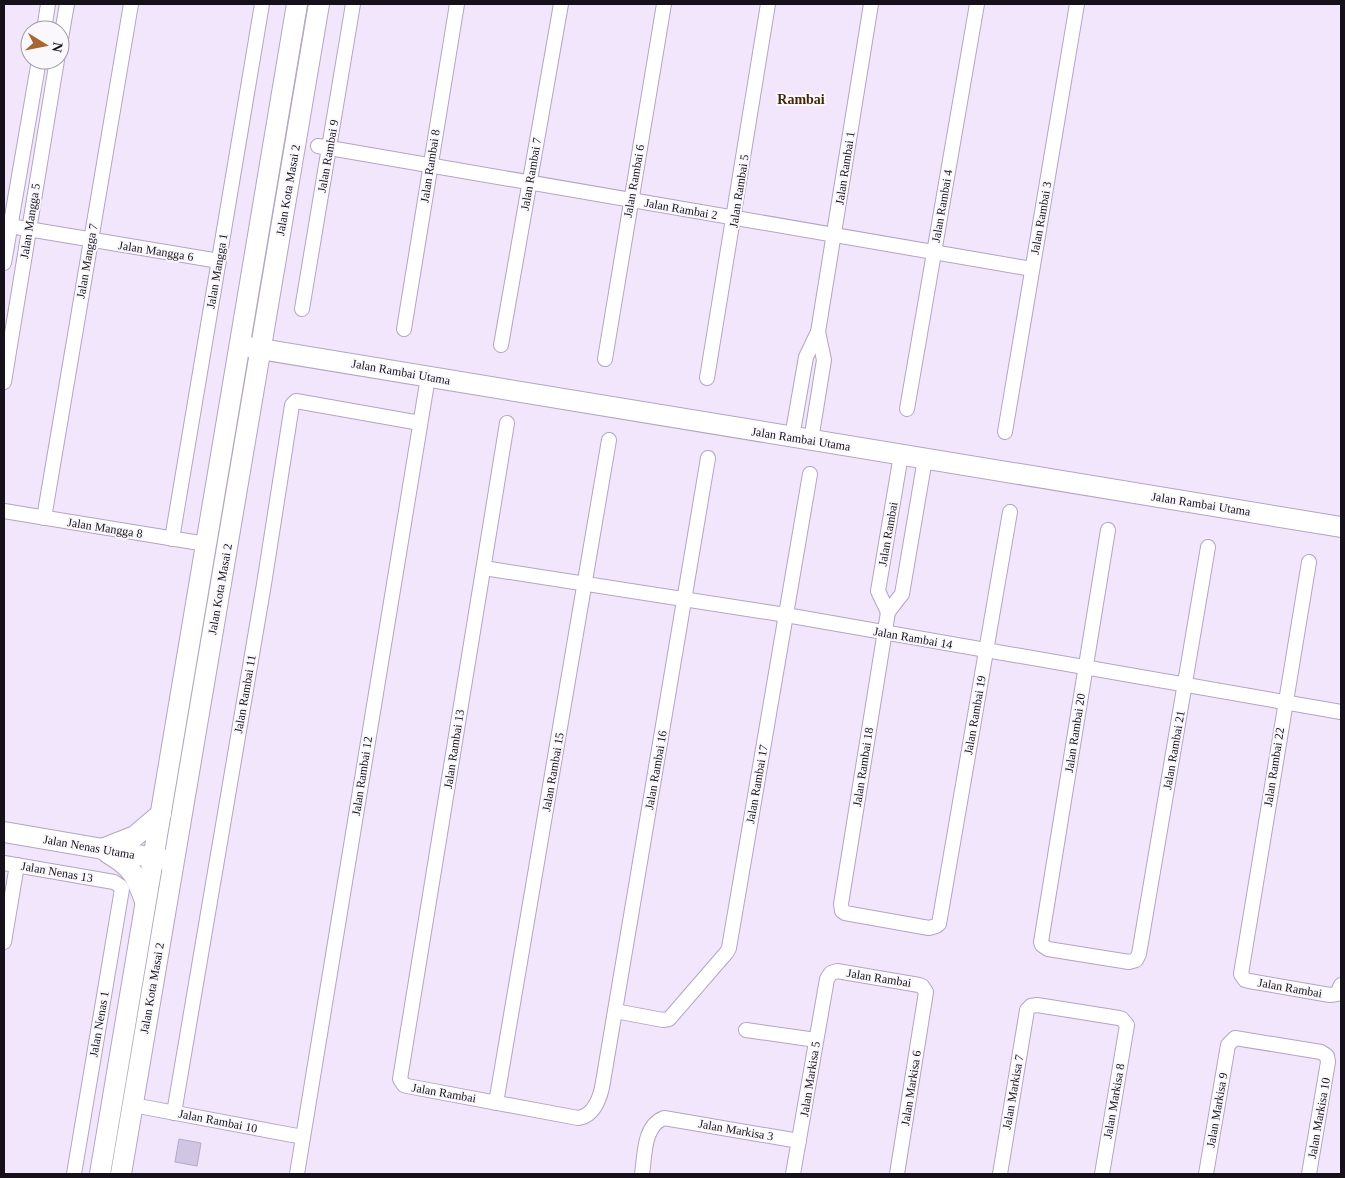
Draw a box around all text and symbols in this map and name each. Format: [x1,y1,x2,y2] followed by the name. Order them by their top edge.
[20,20,70,70] north arrow
[49,41,66,53] text: N
[777,92,825,107] district label: Rambai
[315,118,341,194] street label: Jalan Rambai 9
[417,128,443,204] street label: Jalan Rambai 8
[832,130,858,206] street label: Jalan Rambai 1
[518,136,544,212] street label: Jalan Rambai 7
[273,143,303,237] street label: Jalan Kota Masai 2
[621,143,647,219] street label: Jalan Rambai 6
[726,153,752,229] street label: Jalan Rambai 5
[929,168,955,244] street label: Jalan Rambai 4
[1028,180,1054,256] street label: Jalan Rambai 3
[17,182,43,260] street label: Jalan Mangga 5
[643,196,719,222] street label: Jalan Rambai 2
[74,222,100,300] street label: Jalan Mangga 7
[204,232,230,310] street label: Jalan Mangga 1
[117,238,195,264] street label: Jalan Mangga 6
[351,356,452,388] street label: Jalan Rambai Utama
[751,424,852,454] street label: Jalan Rambai Utama
[1151,489,1252,519] street label: Jalan Rambai Utama
[875,500,901,567] street label: Jalan Rambai
[66,515,144,541] street label: Jalan Mangga 8
[205,542,235,636] street label: Jalan Kota Masai 2
[872,624,954,652] street label: Jalan Rambai 14
[231,654,259,734] street label: Jalan Rambai 11
[961,674,989,756] street label: Jalan Rambai 19
[1062,692,1088,774] street label: Jalan Rambai 20
[441,708,467,790] street label: Jalan Rambai 13
[1160,709,1188,791] street label: Jalan Rambai 21
[850,726,876,808] street label: Jalan Rambai 18
[1261,726,1287,808] street label: Jalan Rambai 22
[642,729,670,811] street label: Jalan Rambai 16
[539,731,567,813] street label: Jalan Rambai 15
[349,735,375,817] street label: Jalan Rambai 12
[743,743,771,825] street label: Jalan Rambai 17
[42,832,136,862] street label: Jalan Nenas Utama
[20,859,94,885] street label: Jalan Nenas 13
[137,941,167,1035] street label: Jalan Kota Masai 2
[846,966,913,990] street label: Jalan Rambai
[1257,975,1324,1001] street label: Jalan Rambai
[86,990,112,1058] street label: Jalan Nenas 1
[797,1040,823,1118] street label: Jalan Markisa 5
[898,1049,924,1127] street label: Jalan Markisa 6
[1000,1053,1026,1131] street label: Jalan Markisa 7
[1101,1062,1127,1140] street label: Jalan Markisa 8
[1204,1071,1230,1149] street label: Jalan Markisa 9
[1305,1076,1333,1160] street label: Jalan Markisa 10
[411,1080,478,1106] street label: Jalan Rambai
[177,1106,259,1136] street label: Jalan Rambai 10
[697,1117,775,1143] street label: Jalan Markisa 3

